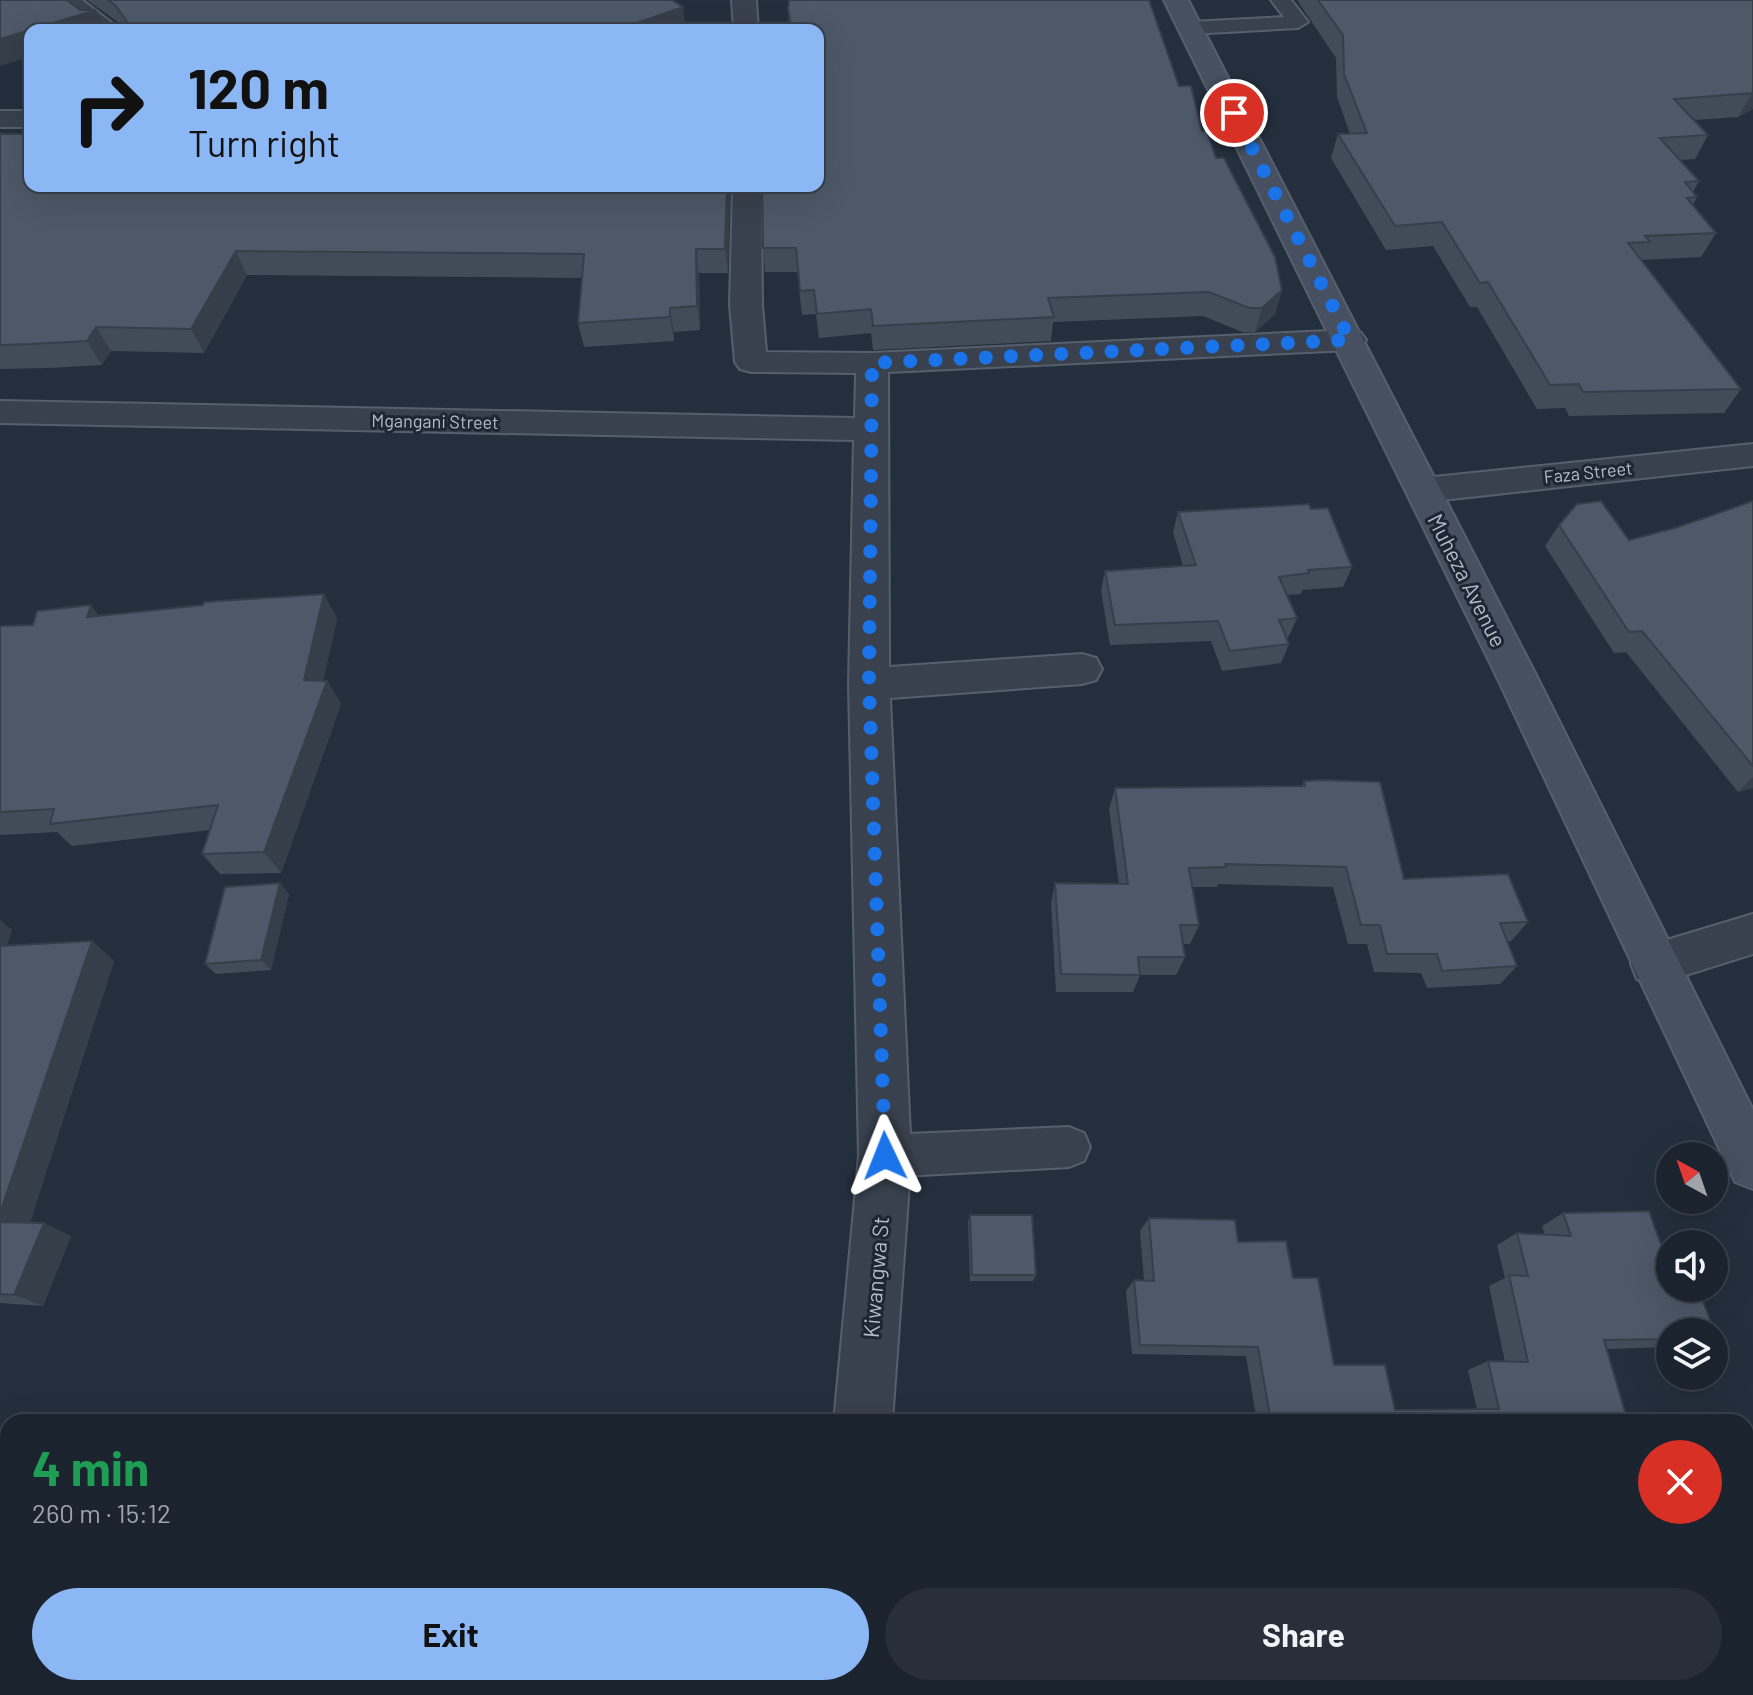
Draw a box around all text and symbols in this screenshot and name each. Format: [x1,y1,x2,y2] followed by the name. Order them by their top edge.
[188,53,329,120] text: 120 m
[56,56,160,160] icon: right
[1200,79,1268,147] pin
[1212,91,1256,135] icon: arrive
[188,121,340,164] text: Turn right
[371,409,499,433] street label: Mgangani Street
[1543,456,1633,488] street label: Faza Street
[1423,509,1513,651] street label: Muheza Avenue
[843,1114,927,1198] position arrow
[1656,1142,1728,1214] north arrow
[1656,1142,1728,1390] map controls
[857,1215,893,1339] street label: Kiwangwa St
[1656,1230,1728,1302] button: sound
[1656,1318,1728,1390] button: layers
[32,1438,149,1496] text: 4 min
[1638,1440,1722,1524] button: close
[32,1497,171,1528] text: 260 m · 15:12
[32,1588,869,1680] button: Exit
[885,1588,1722,1680] button: Share

